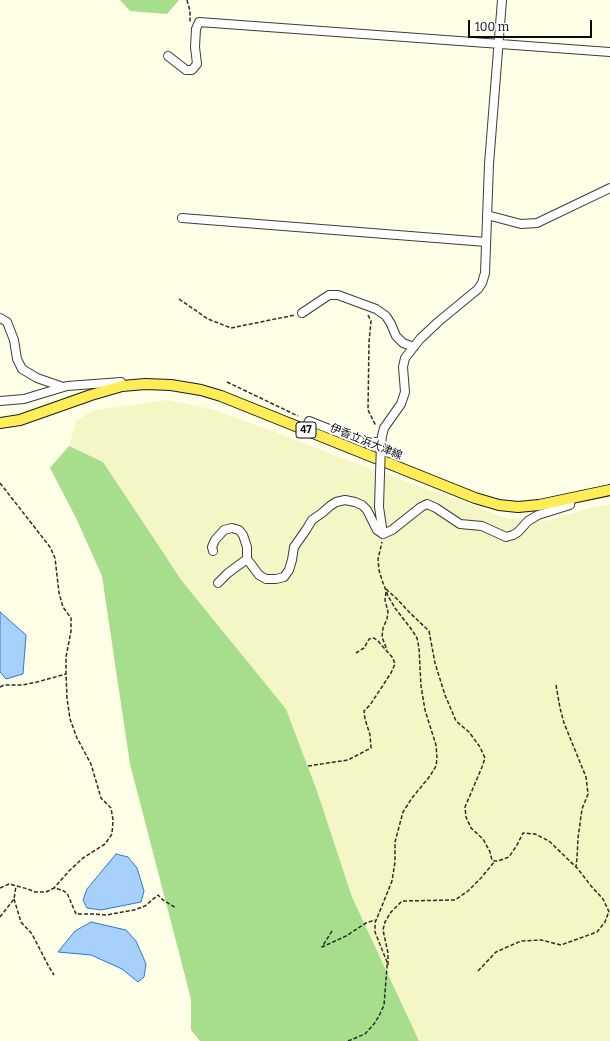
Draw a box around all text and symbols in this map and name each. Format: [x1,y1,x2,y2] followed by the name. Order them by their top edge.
[470,12,594,38] scale bar
[475,20,509,34] text: 100 m
[328,421,404,463] street label: 伊香立浜大津線
[296,422,316,438] road number: 47

